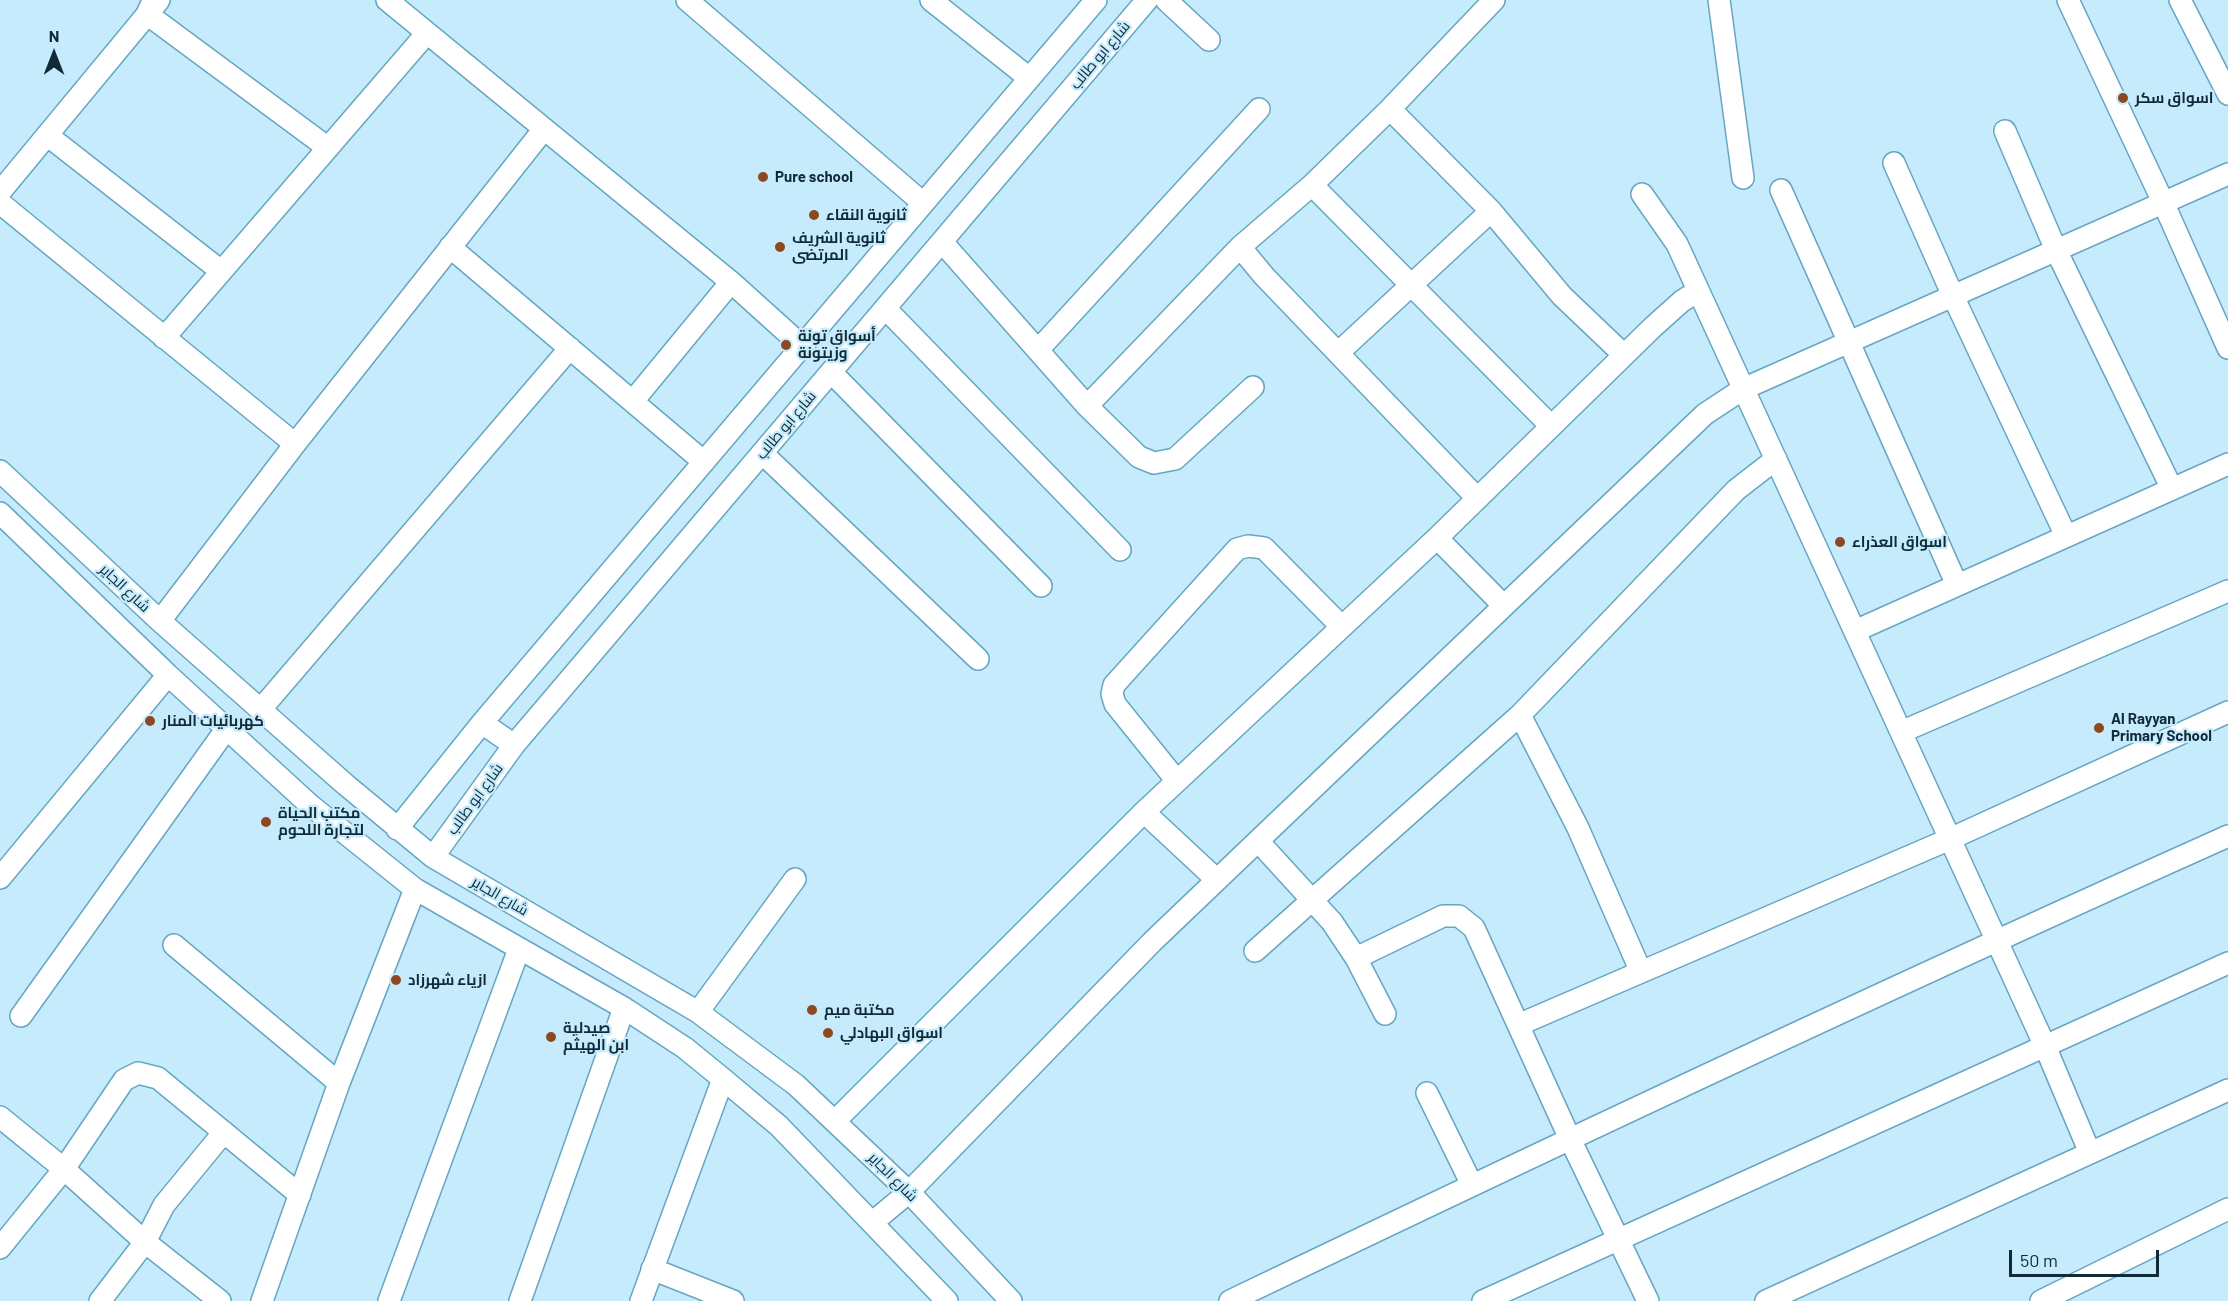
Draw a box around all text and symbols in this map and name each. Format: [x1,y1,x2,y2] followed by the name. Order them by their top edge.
[1066,17,1134,93] street label: شارع ابو طالب
[24,24,84,84] north arrow
[49,26,59,45] text: N
[2135,89,2213,107] place label: اسواق سكر
[2116,91,2130,105] marker: اسواق سكر
[775,168,853,186] place label: Pure school
[756,170,770,184] marker: Pure school
[826,206,907,224] place label: ثانوية النقاء
[807,208,821,222] marker: ثانوية النقاء
[792,229,885,264] place label: ثانوية الشريف المرتضى
[773,240,787,254] marker: ثانوية الشريف المرتضى
[798,327,876,362] place label: أسواق تونة وزيتونة
[779,338,793,352] marker: أسواق تونة وزيتونة
[752,387,820,463] street label: شارع ابو طالب
[1852,533,1947,551] place label: اسواق العذراء
[1833,535,1847,549] marker: اسواق العذراء
[96,560,154,616] street label: شارع الجاير
[2111,710,2212,745] place label: Al Rayyan Primary School
[162,712,264,730] place label: كهربائيات المنار
[143,714,157,728] marker: كهربائيات المنار
[2092,721,2106,735] marker: Al Rayyan Primary School
[443,760,507,838] street label: شارع ابو طالب
[278,804,364,839] place label: مكتب الحياة لتجارة اللحوم
[259,815,273,829] marker: مكتب الحياة لتجارة اللحوم
[469,873,531,919] street label: شارع الجاير
[408,971,487,989] place label: ازياء شهرزاد
[389,973,403,987] marker: ازياء شهرزاد
[824,1001,895,1019] place label: مكتبة ميم
[805,1003,819,1017] marker: مكتبة ميم
[563,1019,629,1054] place label: صيدلية ابن الهيثم
[840,1024,943,1042] place label: اسواق البهادلي
[821,1026,835,1040] marker: اسواق البهادلي
[544,1030,558,1044] marker: صيدلية ابن الهيثم
[865,1149,921,1205] street label: شارع الجاير
[2012,1238,2162,1276] scale bar
[2020,1249,2058,1271] text: 50 m

